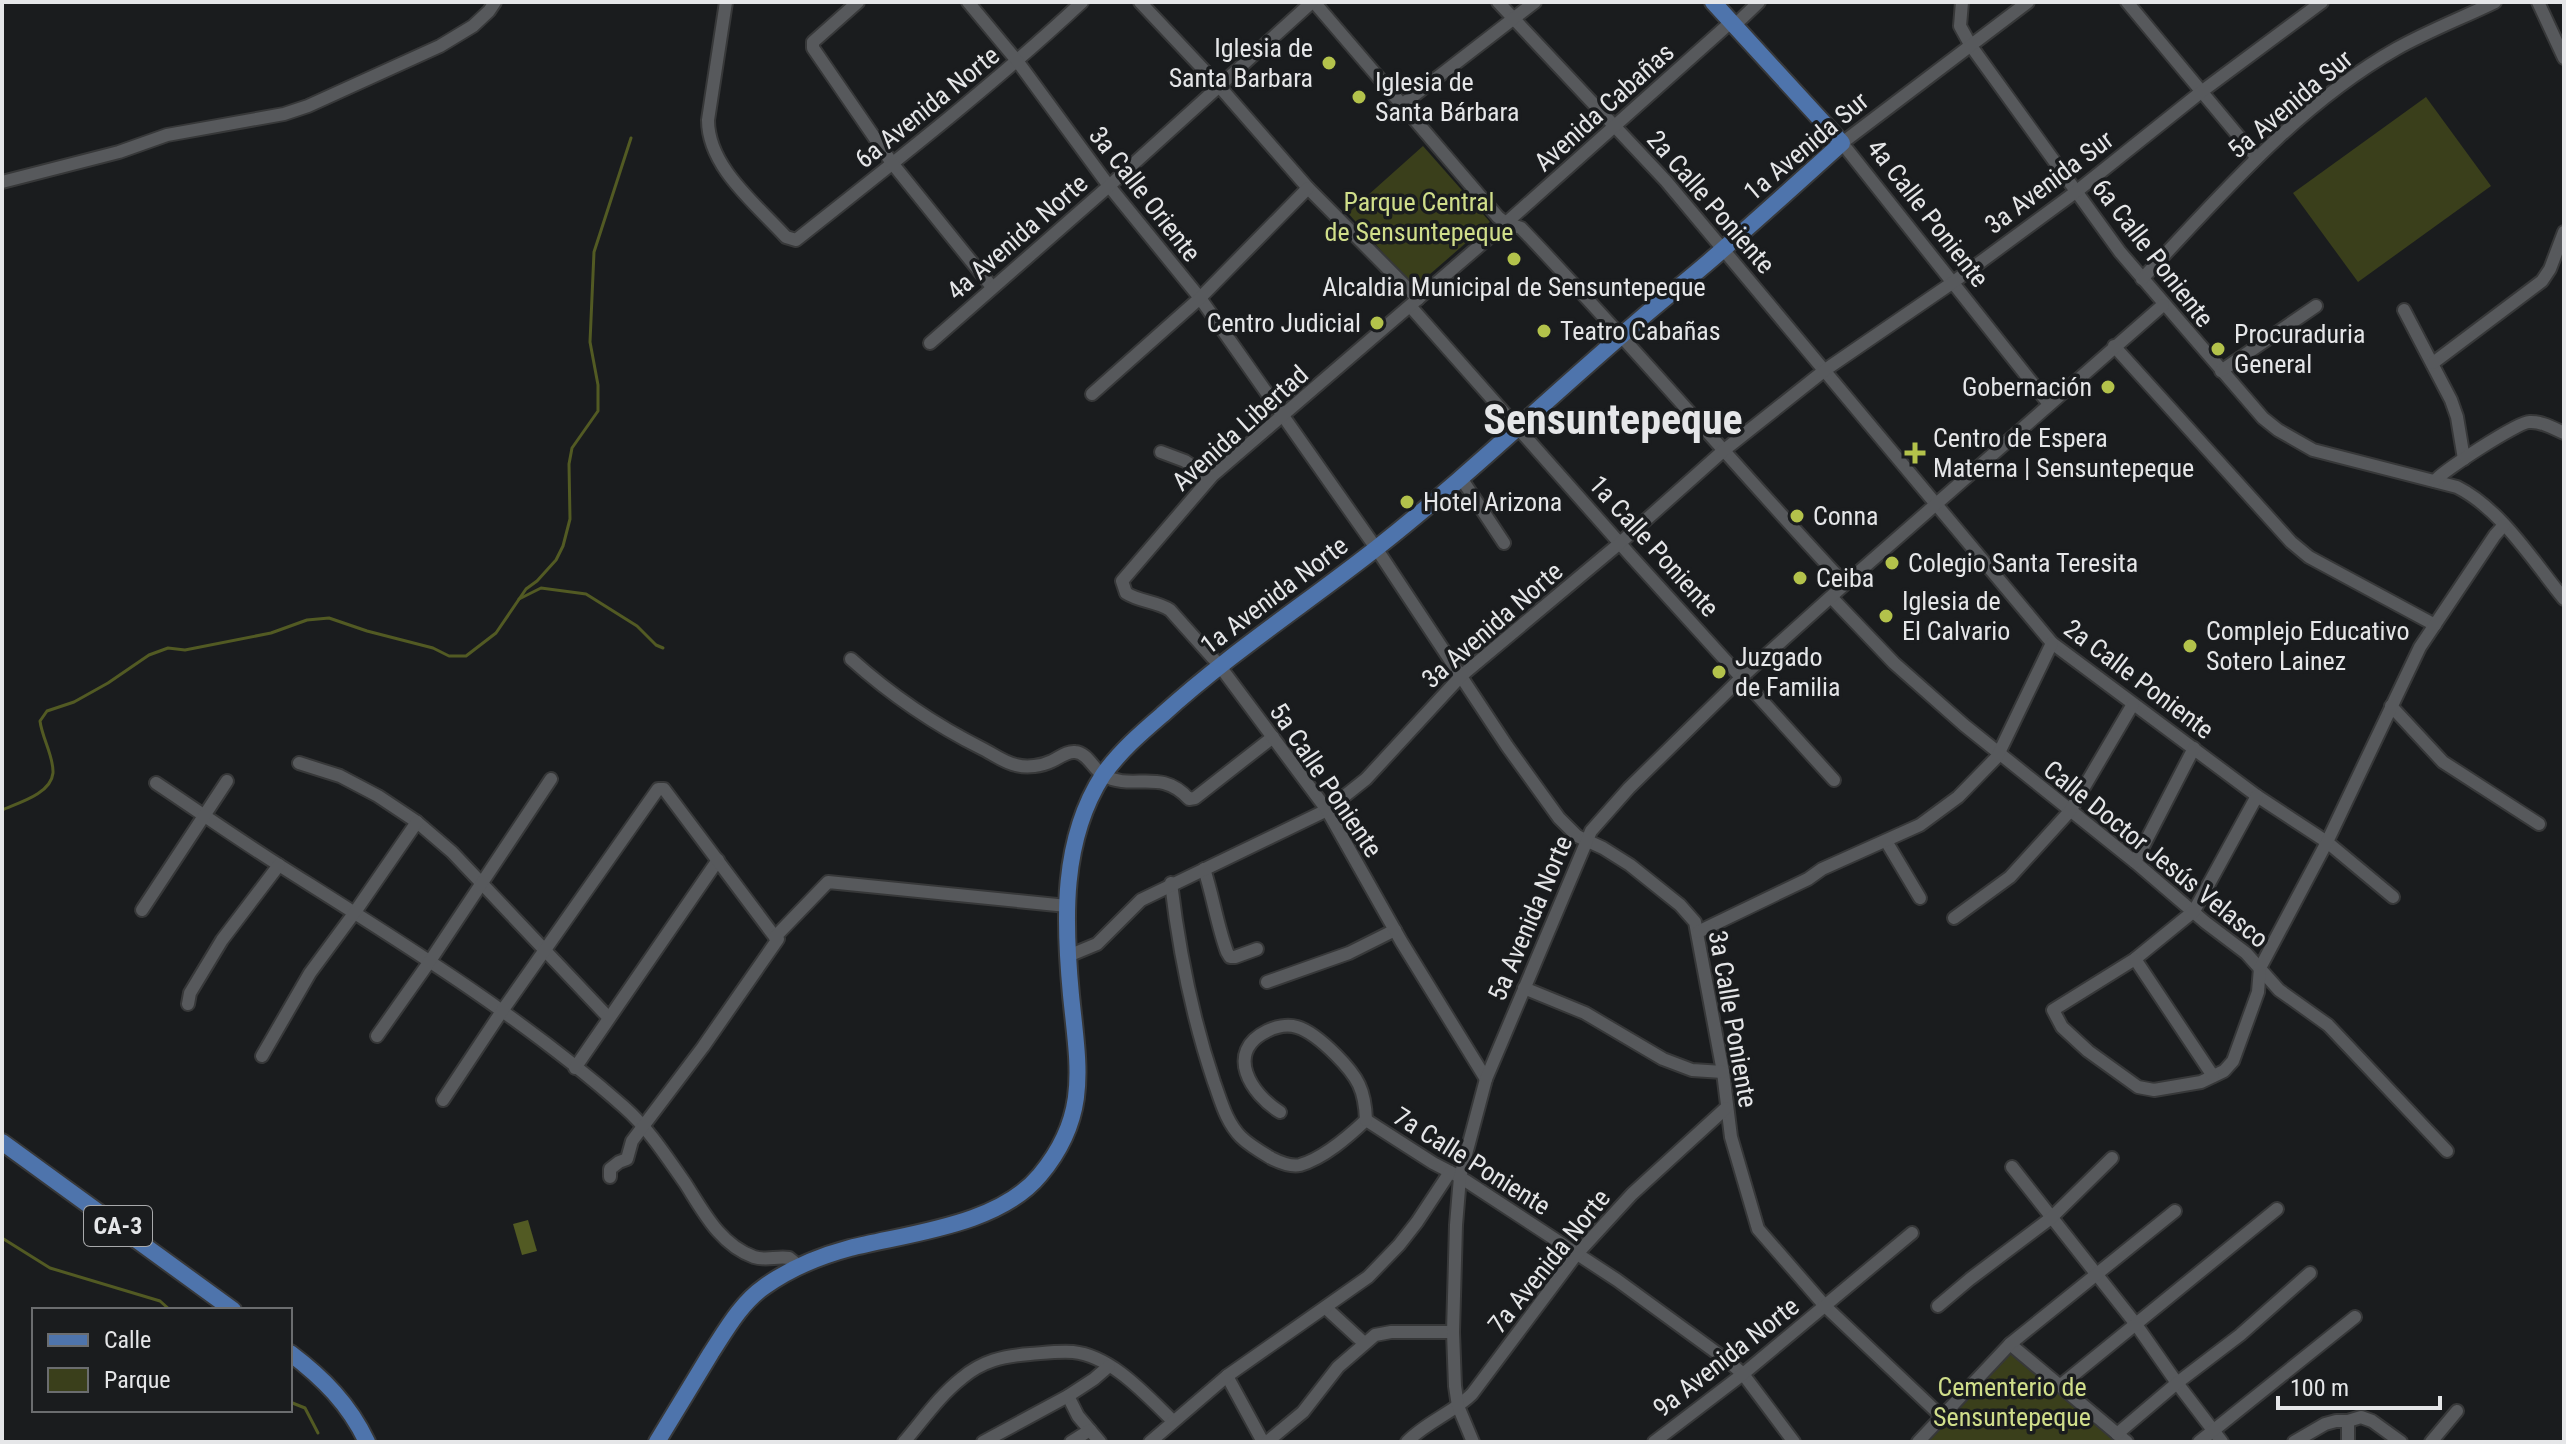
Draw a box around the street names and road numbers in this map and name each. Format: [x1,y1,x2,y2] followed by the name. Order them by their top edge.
[1528,37,1680,177] street label: Avenida Cabañas
[849,40,1005,174] street label: 6a Avenida Norte
[2222,43,2358,165] street label: 5a Avenida Sur
[1738,85,1874,207] street label: 1a Avenida Sur
[1083,121,1207,267] street label: 3a Calle Oriente
[1979,124,2119,240] street label: 3a Avenida Sur
[1641,125,1781,279] street label: 2a Calle Poniente
[1861,133,1995,293] street label: 4a Calle Poniente
[941,168,1093,306] street label: 4a Avenida Norte
[2086,173,2220,333] street label: 6a Calle Poniente
[1166,359,1314,497] street label: Avenida Libertad
[1583,469,1725,623] street label: 1a Calle Poniente
[1195,530,1353,660] street label: 1a Avenida Norte
[1416,556,1568,694] street label: 3a Avenida Norte
[2058,613,2220,745] street label: 2a Calle Poniente
[1263,697,1389,863] street label: 5a Calle Poniente
[2038,754,2274,954] street label: Calle Doctor Jesús Velasco
[1482,831,1578,1005] street label: 5a Avenida Norte
[1703,928,1763,1110] street label: 3a Calle Poniente
[1388,1101,1556,1221] street label: 7a Calle Poniente
[1482,1183,1616,1339] street label: 7a Avenida Norte
[84,1206,152,1246] road number: CA-3
[1647,1291,1805,1423] street label: 9a Avenida Norte

